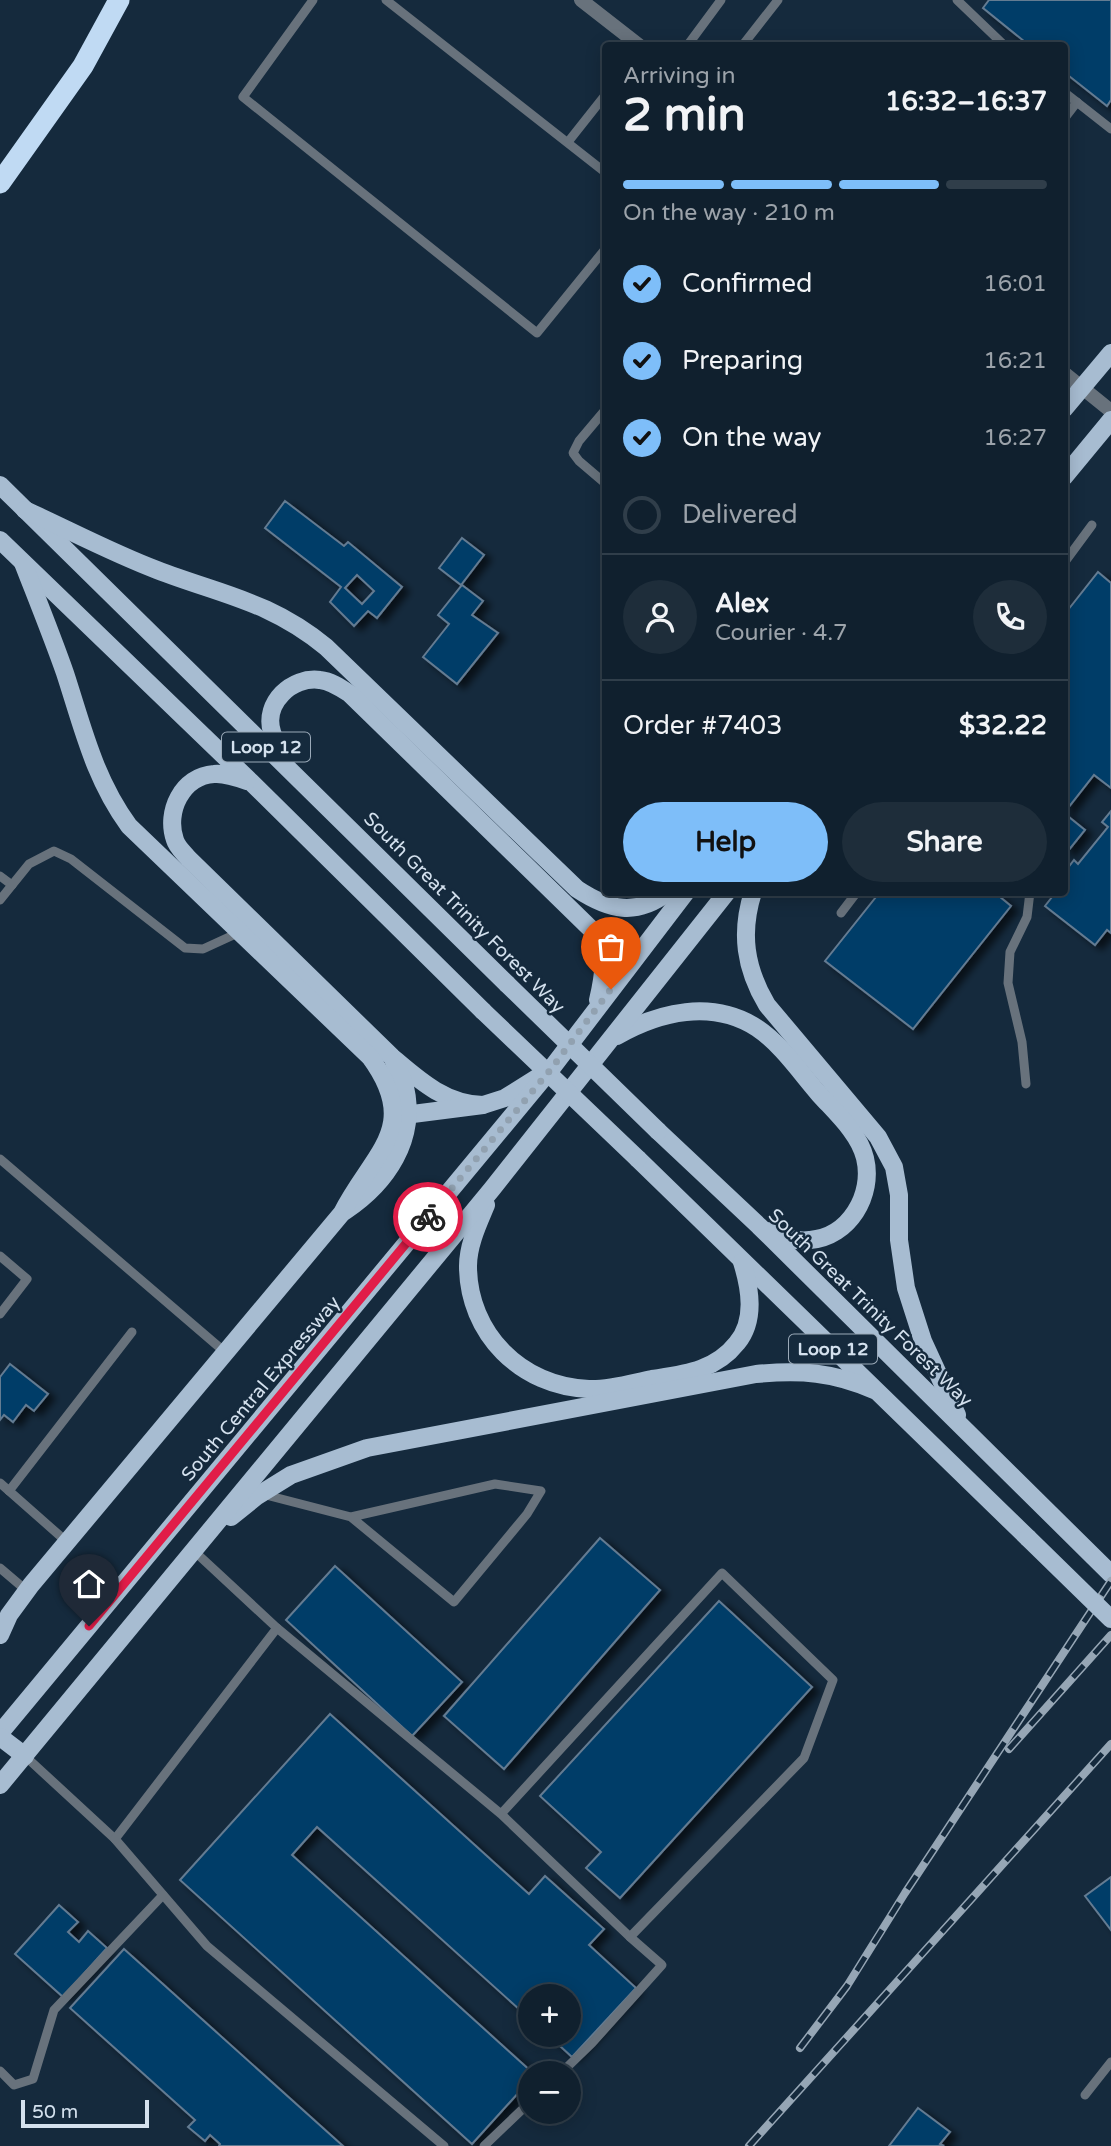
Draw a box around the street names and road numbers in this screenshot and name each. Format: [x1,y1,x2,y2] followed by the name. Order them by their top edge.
[222,732,310,762] road number: Loop 12
[359,808,569,1018] street label: South Great Trinity Forest Way
[764,1204,977,1411] street label: South Great Trinity Forest Way
[177,1292,345,1486] street label: South Central Expressway
[789,1334,877,1364] road number: Loop 12

